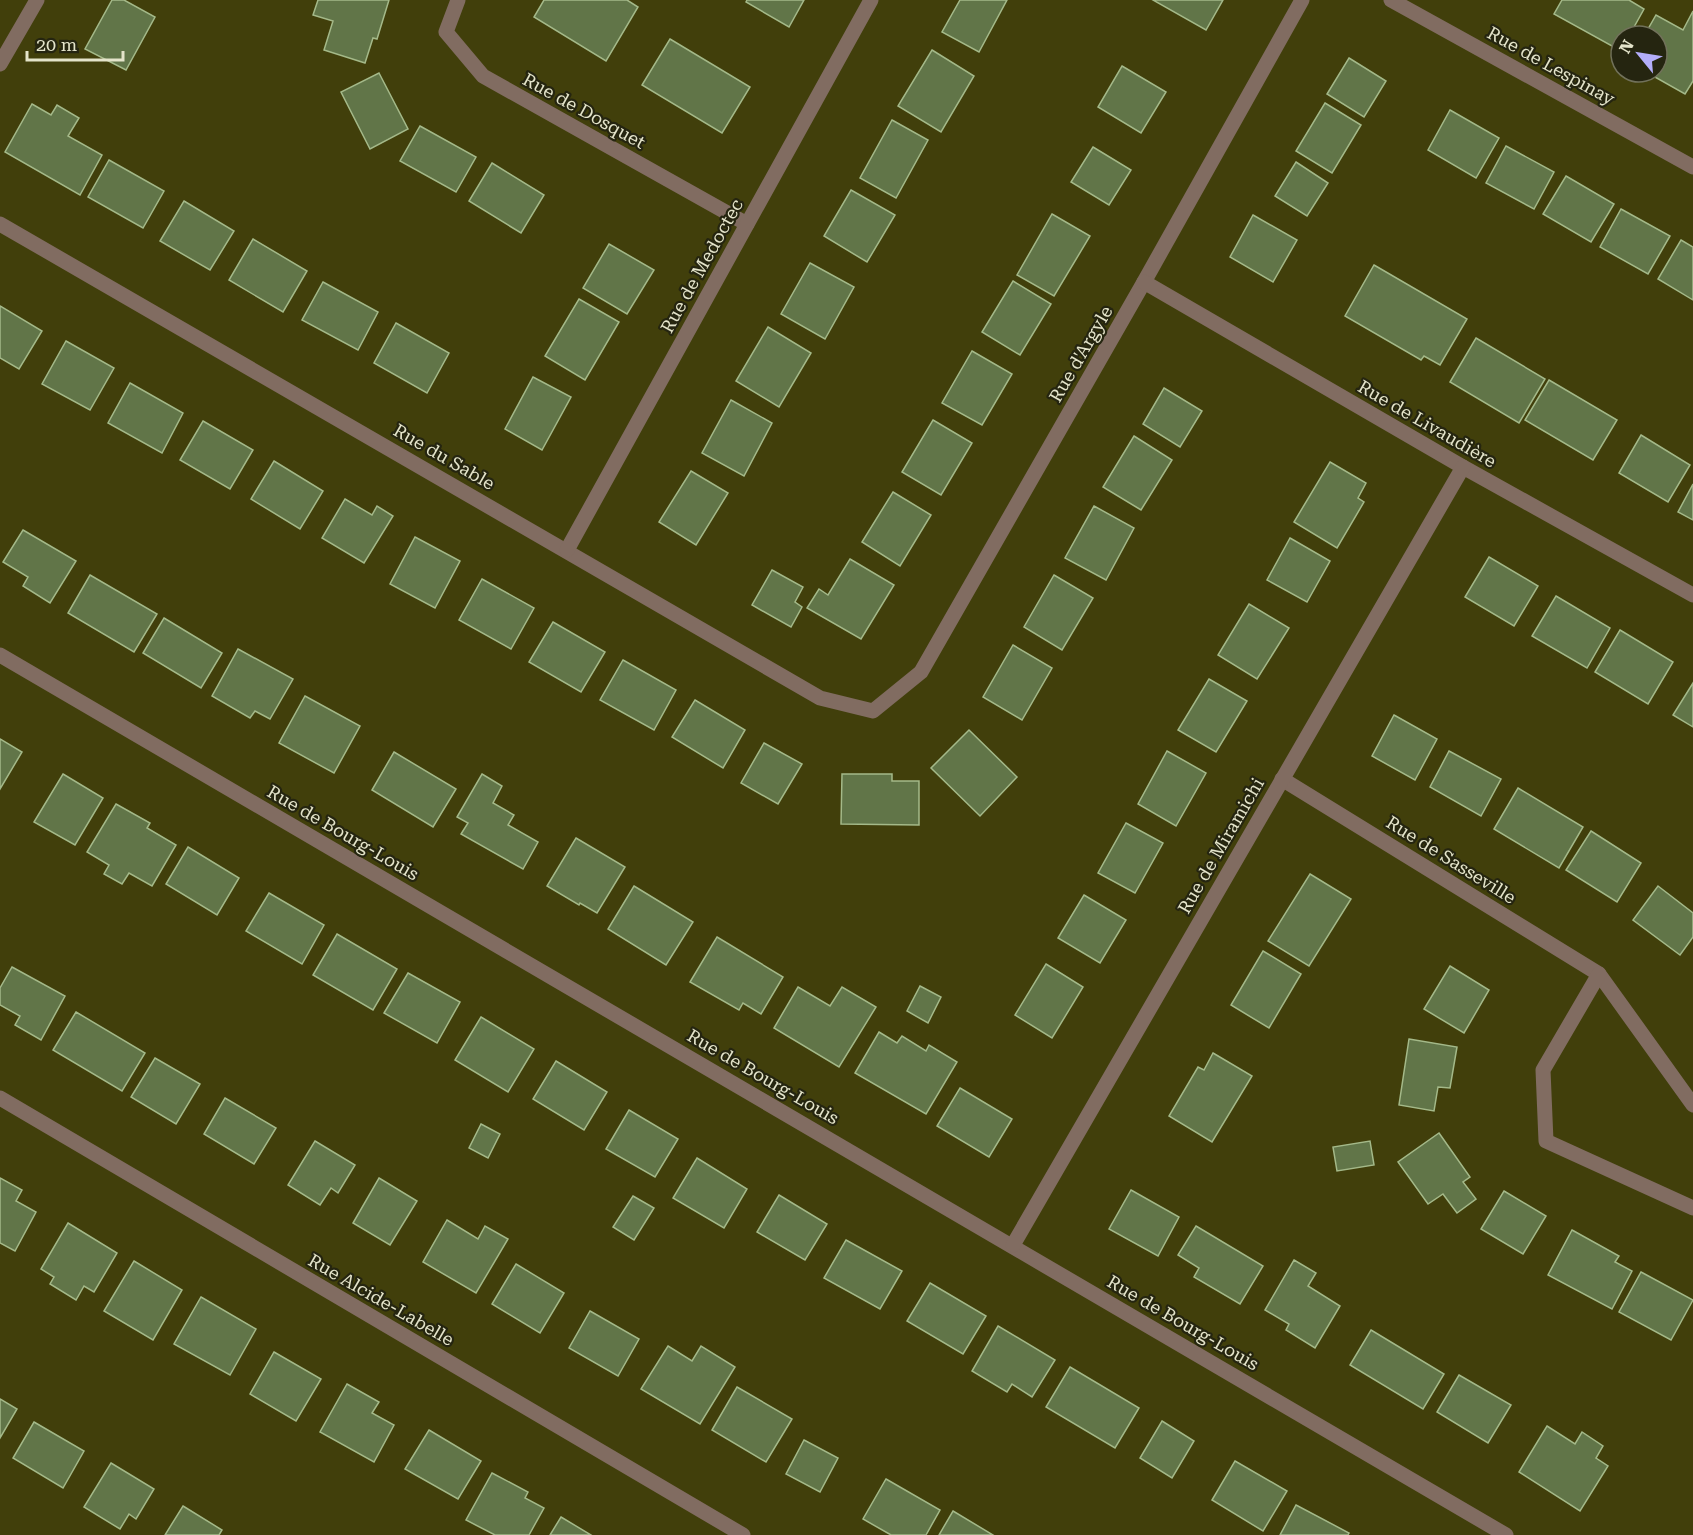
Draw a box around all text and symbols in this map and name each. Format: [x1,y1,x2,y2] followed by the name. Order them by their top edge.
[1484,22,1619,109] street label: Rue de Lespinay
[27,24,123,62] scale bar
[1609,24,1669,84] north arrow
[36,34,77,55] text: 20 m
[1615,37,1638,57] text: N
[519,68,649,153] street label: Rue de Dosquet
[656,195,747,336] street label: Rue de Medoctec
[1045,302,1117,406] street label: Rue d'Argyle
[1354,375,1500,472] street label: Rue de Livaudière
[390,419,499,494] street label: Rue du Sable
[1173,774,1268,917] street label: Rue de Miramichi
[264,781,423,885] street label: Rue de Bourg-Louis
[1383,811,1520,908] street label: Rue de Sasseville
[684,1025,843,1129] street label: Rue de Bourg-Louis
[305,1249,458,1350] street label: Rue Alcide-Labelle
[1104,1271,1263,1375] street label: Rue de Bourg-Louis

